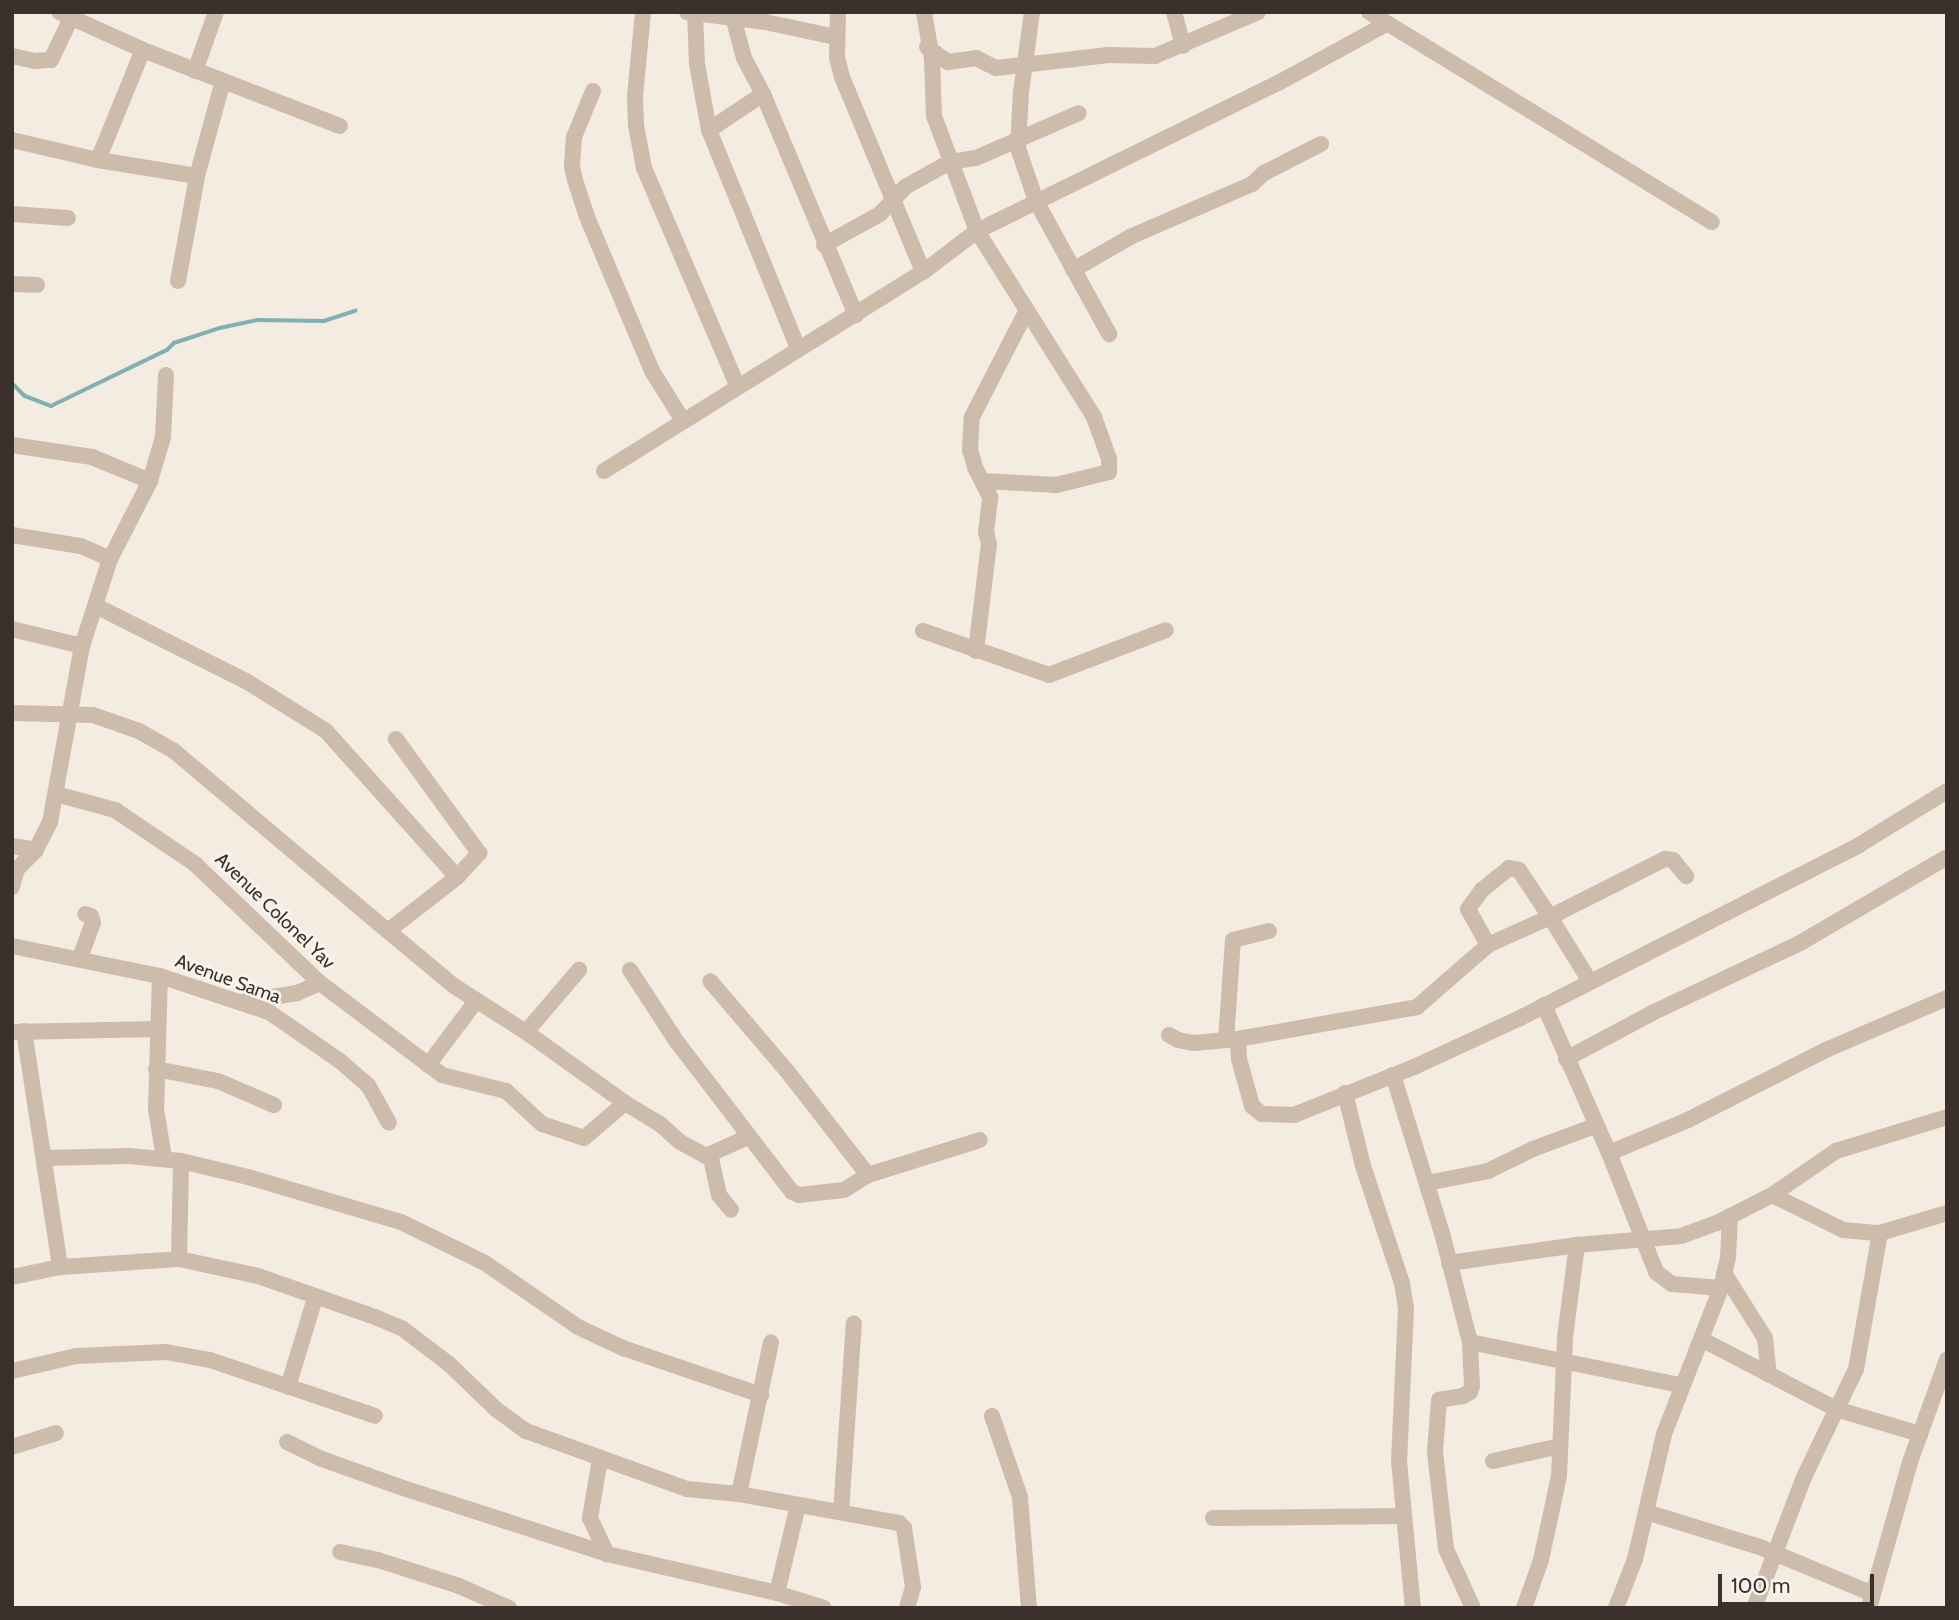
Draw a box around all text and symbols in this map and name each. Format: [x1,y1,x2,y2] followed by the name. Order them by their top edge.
[210,848,340,974] street label: Avenue Colonel Yav
[172,949,284,1009] street label: Avenue Sama
[1721,1560,1877,1604] scale bar
[1731,1573,1790,1598] text: 100 m

